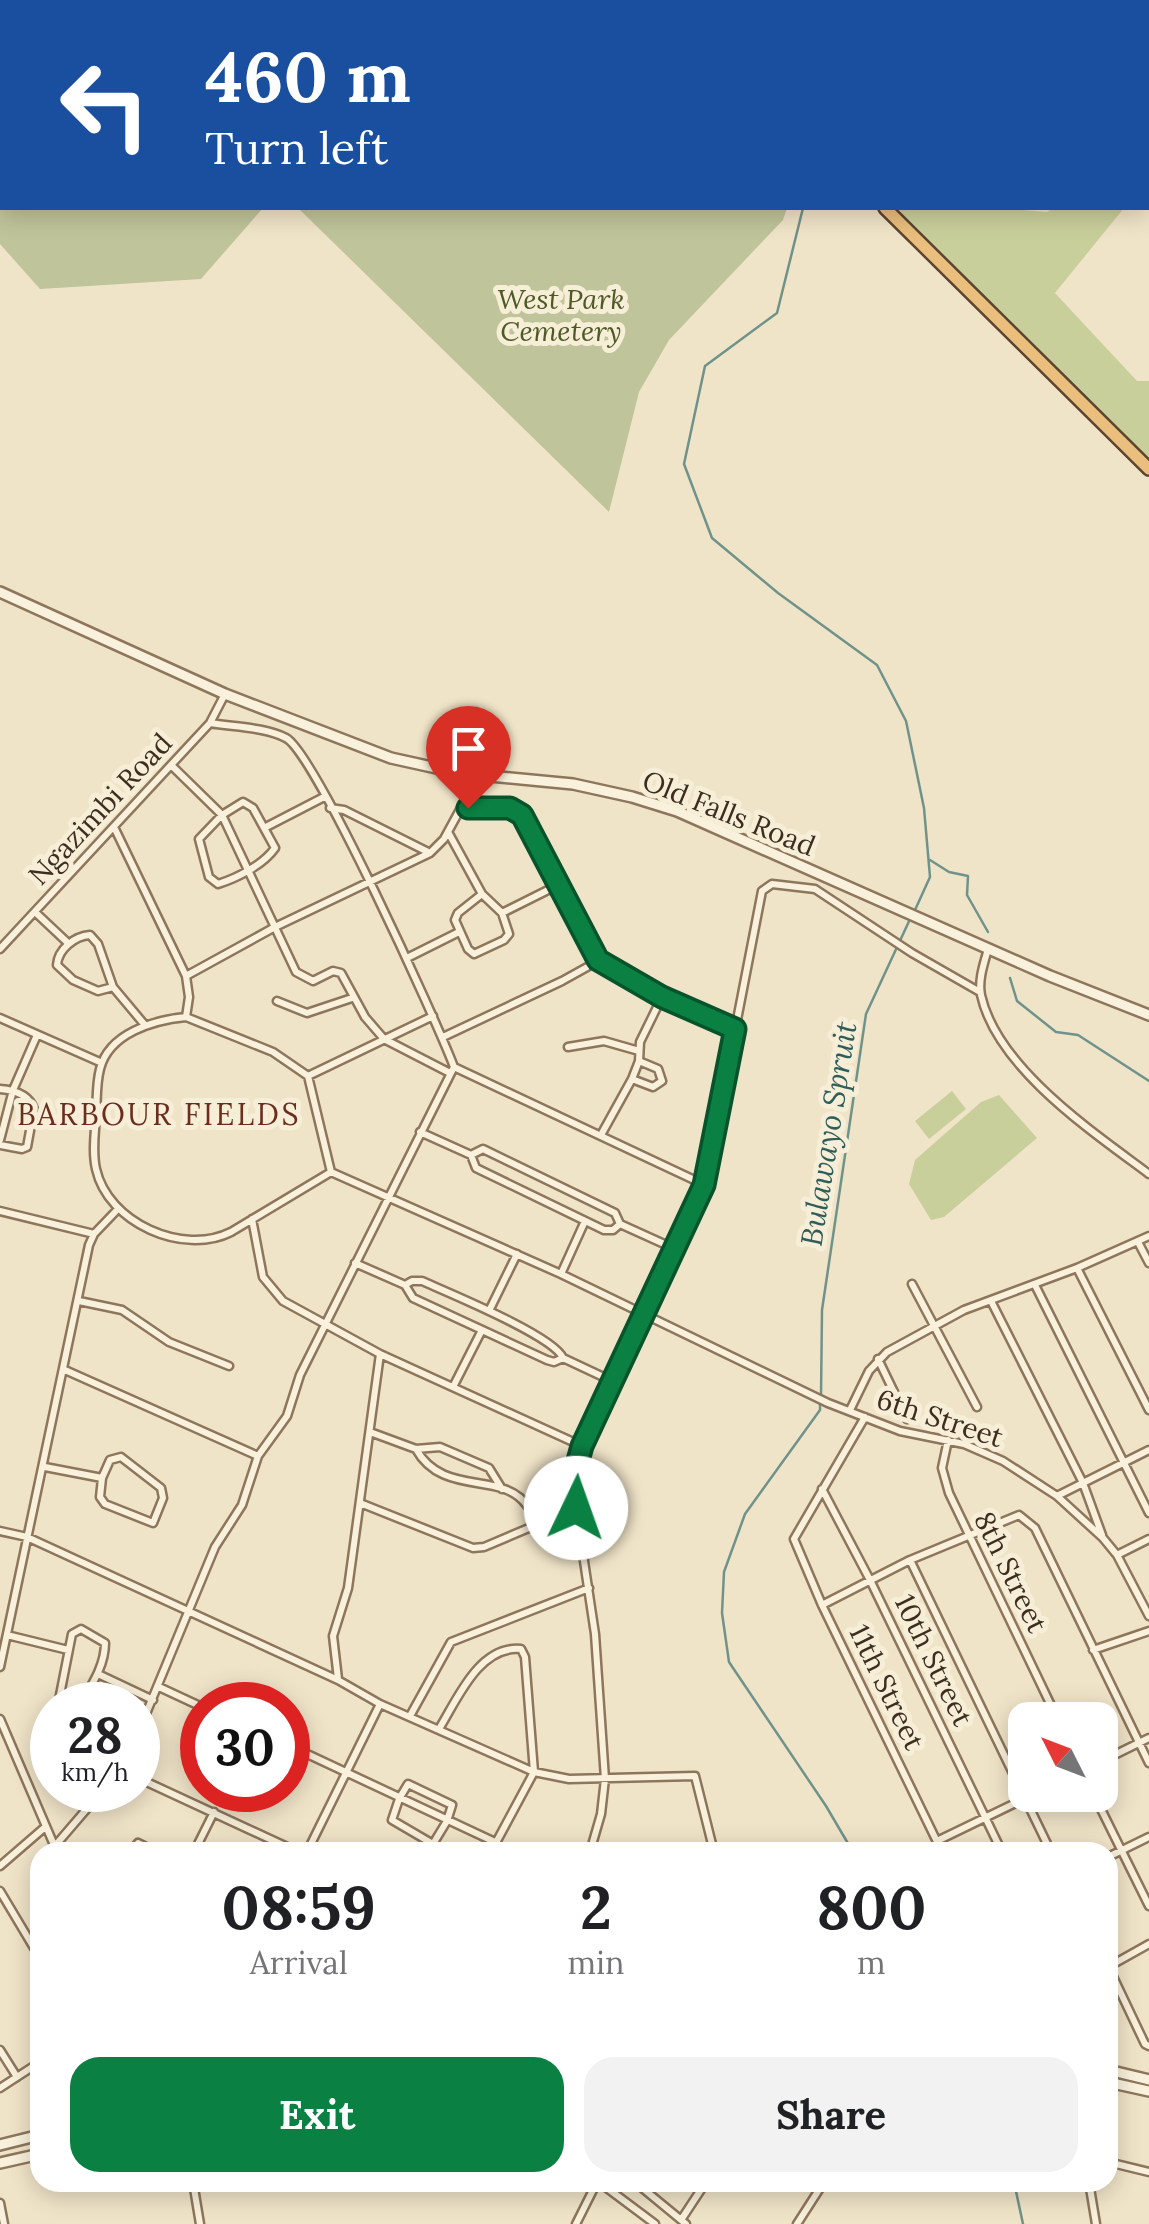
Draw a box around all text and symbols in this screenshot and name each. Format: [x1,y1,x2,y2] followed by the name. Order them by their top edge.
[205,32,411,121] text: 460 m
[40,40,170,170] icon: left
[205,119,388,176] text: Turn left
[497,281,625,349] park label: West Park Cemetery
[426,706,511,809] pin
[441,721,496,776] icon: arrive
[20,725,180,893] street label: Ngazimbi Road
[637,762,821,864] street label: Old Falls Road
[792,1019,865,1249] water label: Bulawayo Spruit
[17,1095,301,1133] district label: BARBOUR FIELDS
[872,1381,1008,1455] street label: 6th Street
[524,1456,628,1560] position arrow
[966,1506,1056,1638] street label: 8th Street
[887,1588,981,1732] street label: 10th Street
[841,1619,933,1756] street label: 11th Street
[180,1682,310,1812] speed limit sign: 30
[1008,1702,1118,1812] north arrow
[1008,1702,1118,1812] map controls
[67,1703,123,1767] text: 28
[61,1756,129,1788] text: km/h
[221,1869,376,1945] text: 08:59
[580,1869,612,1945] text: 2
[816,1869,927,1945] text: 800
[250,1942,348,1983] text: Arrival
[567,1942,624,1983] text: min
[857,1942,886,1983] text: m
[70,2057,564,2172] button: Exit
[584,2057,1078,2172] button: Share

